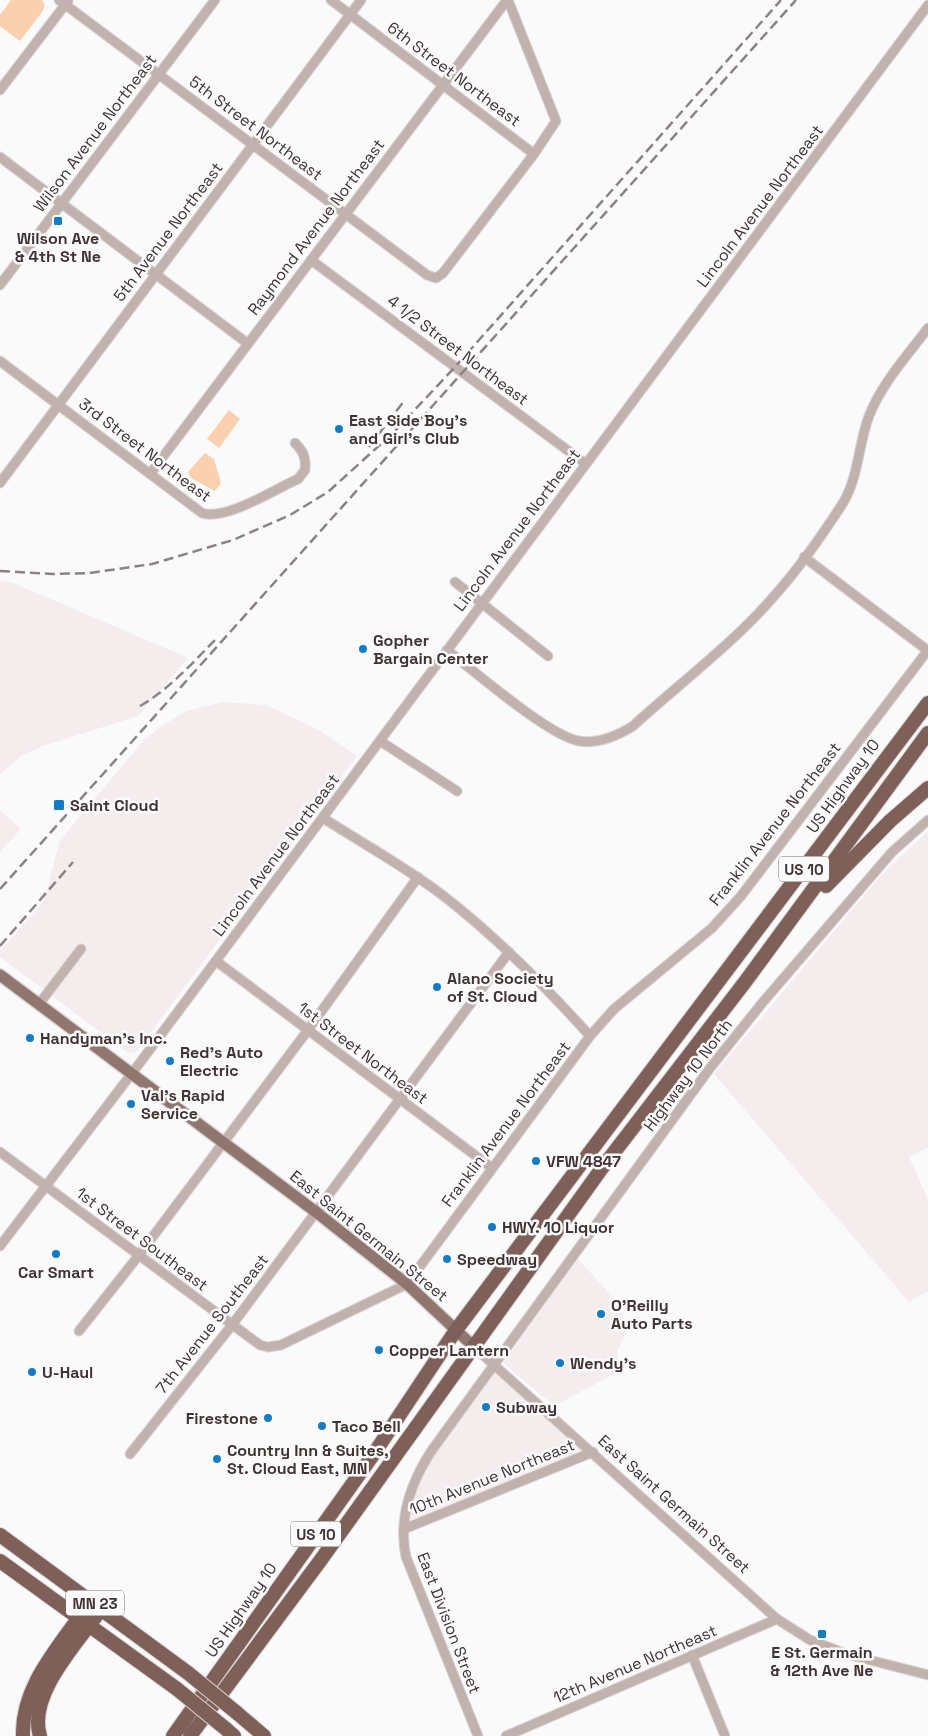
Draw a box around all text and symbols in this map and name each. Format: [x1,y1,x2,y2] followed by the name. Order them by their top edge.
[383,17,525,131] street label: 6th Street Northeast
[29,50,161,216] street label: Wilson Avenue Northeast
[185,71,327,185] street label: 5th Street Northeast
[692,121,828,291] street label: Lincoln Avenue Northeast
[243,135,389,319] street label: Raymond Avenue Northeast
[109,158,227,306] street label: 5th Avenue Northeast
[52,215,64,227] marker: Wilson Ave & 4th St Ne
[15,228,101,267] place label: Wilson Ave & 4th St Ne
[383,290,533,410] street label: 4 1/2 Street Northeast
[74,393,216,507] street label: 3rd Street Northeast
[349,410,467,449] place label: East Side Boy's and Girl's Club
[333,423,345,435] marker: East Side Boy's and Girl's Club
[449,445,585,615] street label: Lincoln Avenue Northeast
[373,630,488,669] place label: Gopher Bargain Center
[357,643,369,655] marker: Gopher Bargain Center
[802,735,884,837] street label: US Highway 10
[705,738,845,910] street label: Franklin Avenue Northeast
[208,770,344,940] street label: Lincoln Avenue Northeast
[70,795,159,816] place label: Saint Cloud
[52,798,66,812] marker: Saint Cloud
[779,856,829,882] road number: US 10
[447,968,554,1007] place label: Alano Society of St. Cloud
[431,981,443,993] marker: Alano Society of St. Cloud
[294,997,432,1109] street label: 1st Street Northeast
[639,1015,737,1135] street label: Highway 10 North
[40,1028,167,1049] place label: Handyman's Inc.
[24,1032,36,1044] marker: Handyman's Inc.
[437,1037,575,1211] street label: Franklin Avenue Northeast
[180,1042,263,1081] place label: Red’s Auto Electric
[164,1055,176,1067] marker: Red’s Auto Electric
[141,1085,225,1124] place label: Val's Rapid Service
[125,1098,137,1110] marker: Val's Rapid Service
[546,1151,621,1172] place label: VFW 4847
[530,1155,542,1167] marker: VFW 4847
[286,1166,452,1306] street label: East Saint Germain Street
[72,1182,212,1296] street label: 1st Street Southeast
[502,1217,614,1238] place label: HWY. 10 Liquor
[486,1221,498,1233] marker: HWY. 10 Liquor
[50,1248,62,1260] marker: Car Smart
[457,1249,537,1270] place label: Speedway
[151,1250,273,1398] street label: 7th Avenue Southeast
[441,1253,453,1265] marker: Speedway
[18,1262,94,1283] place label: Car Smart
[611,1295,693,1334] place label: O'Reilly Auto Parts
[595,1308,607,1320] marker: O'Reilly Auto Parts
[389,1340,509,1361] place label: Copper Lantern
[373,1344,385,1356] marker: Copper Lantern
[570,1353,636,1374] place label: Wendy's
[554,1357,566,1369] marker: Wendy's
[42,1362,93,1383] place label: U-Haul
[26,1366,38,1378] marker: U-Haul
[496,1397,557,1418] place label: Subway
[480,1401,492,1413] marker: Subway
[186,1408,258,1429] place label: Firestone
[262,1412,274,1424] marker: Firestone
[332,1416,401,1437] place label: Taco Bell
[316,1420,328,1432] marker: Taco Bell
[594,1430,754,1578] street label: East Saint Germain Street
[406,1434,578,1520] street label: 10th Avenue Northeast
[227,1440,389,1479] place label: Country Inn & Suites, St. Cloud East, MN
[211,1453,223,1465] marker: Country Inn & Suites, St. Cloud East, MN
[291,1522,341,1546] road number: US 10
[412,1549,486,1697] street label: East Division Street
[200,1558,282,1662] street label: US Highway 10
[66,1590,124,1616] road number: MN 23
[550,1620,720,1708] street label: 12th Avenue Northeast
[816,1628,828,1640] marker: E St. Germain & 12th Ave Ne
[770,1642,874,1681] place label: E St. Germain & 12th Ave Ne

